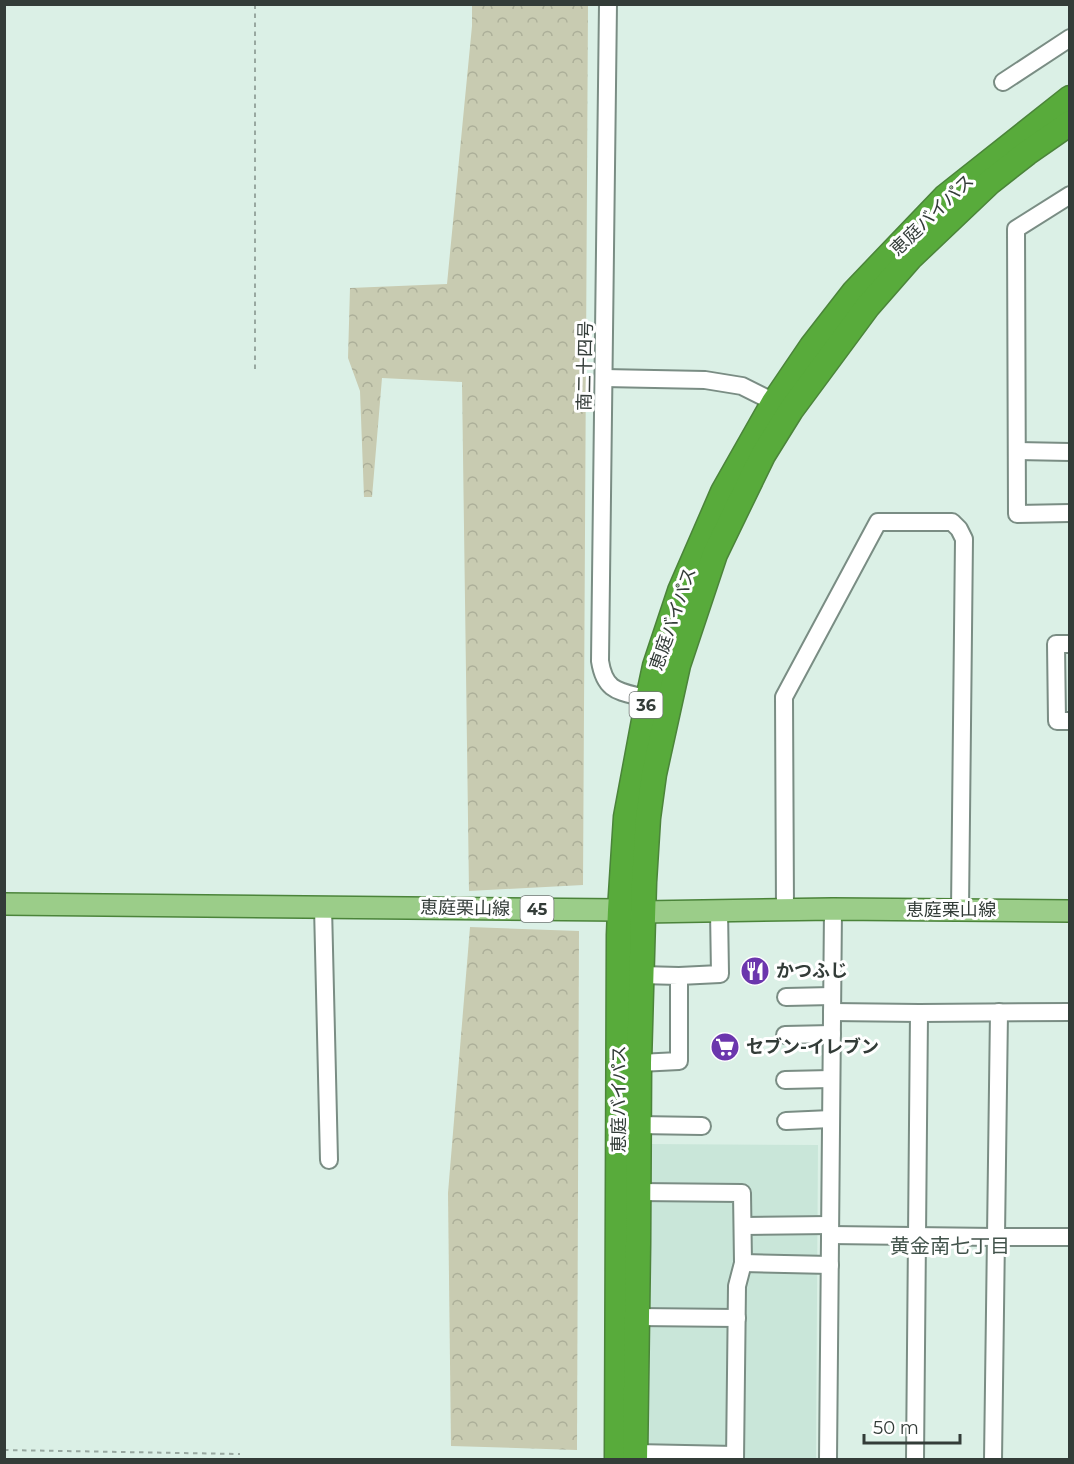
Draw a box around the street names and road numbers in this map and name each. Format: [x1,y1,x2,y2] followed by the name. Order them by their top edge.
[886,170,978,260] street label: 恵庭バイパス
[573,321,597,411] street label: 南二十四号
[645,565,701,673] street label: 恵庭バイパス
[630,692,662,718] road number: 36
[420,896,510,920] street label: 恵庭栗山線
[520,896,554,922] road number: 45
[906,899,996,921] street label: 恵庭栗山線
[608,1045,630,1153] street label: 恵庭バイパス

